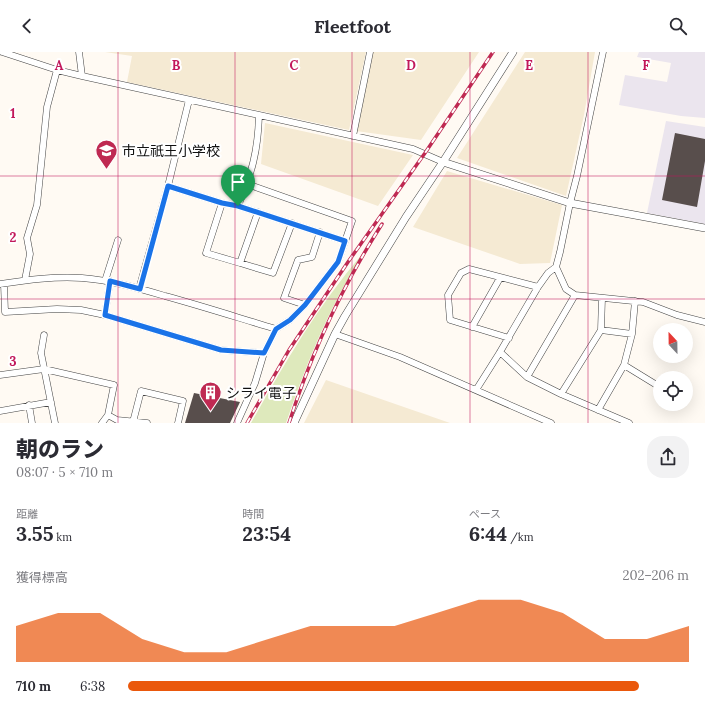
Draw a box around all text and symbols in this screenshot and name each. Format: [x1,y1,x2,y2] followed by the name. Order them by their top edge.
[16,15,38,37] icon: back
[314,15,391,38] text: Fleetfoot
[667,15,689,37] icon: search
[55,57,64,74] text: A
[172,57,181,74] text: B
[290,57,299,74] text: C
[406,57,416,74] text: D
[525,57,533,74] text: E
[642,57,650,74] text: F
[10,105,16,122] text: 1
[93,138,119,171] school or university icon: 市立祇王小学校
[122,142,220,160] place label: 市立祇王小学校
[221,165,255,206] pin
[227,171,249,193] icon: arrive
[10,229,17,246] text: 2
[653,323,693,363] north arrow
[653,323,693,411] map controls
[9,353,17,370] text: 3
[653,371,693,411] button: locate
[198,380,224,413] building icon: シライ電子
[226,384,296,402] place label: シライ電子
[16,435,104,463] text: 朝のラン
[647,436,689,478] button: share
[16,464,113,481] text: 08:07 · 5 × 710 m
[16,507,38,521] text: 距離
[242,507,264,521] text: 時間
[469,507,501,521] text: ペース
[16,521,53,546] text: 3.55
[242,521,291,546] text: 23:54
[469,521,507,546] text: 6:44
[53,530,72,544] text: km
[507,530,533,544] text: /km
[622,567,689,584] text: 202–206 m
[16,569,68,586] text: 獲得標高
[16,678,51,695] text: 710 m
[80,678,105,695] text: 6:38

